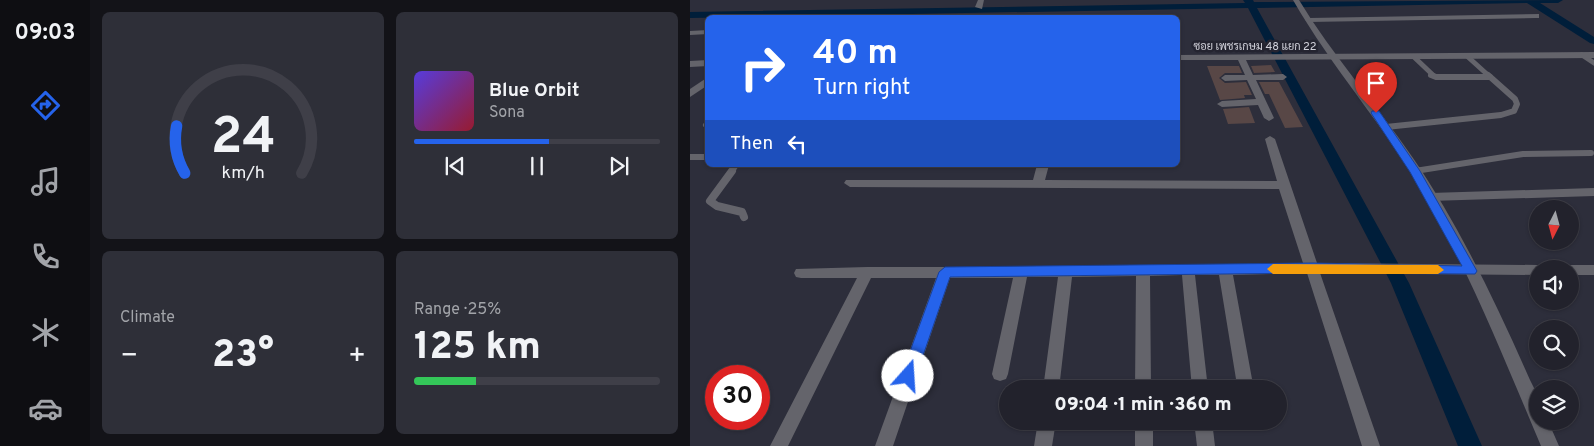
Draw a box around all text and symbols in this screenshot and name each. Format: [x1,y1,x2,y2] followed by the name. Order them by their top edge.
[15,20,75,47] text: 09:03
[813,32,898,76] text: 40 m
[730,35,795,100] icon: right
[1193,40,1317,54] street label: ซอย เพชรเกษม 48 แยก 22
[1355,62,1397,113] pin
[1362,69,1390,97] icon: arrive
[813,75,910,102] text: Turn right
[489,79,579,103] text: Blue Orbit
[28,88,63,123] icon: directions
[489,103,525,123] text: Sona
[210,106,276,172] text: 24
[783,130,811,158] icon: left
[730,132,773,156] text: Then
[441,152,469,180] icon: previous
[523,152,551,180] icon: pause
[605,152,633,180] icon: next
[221,162,265,185] text: km/h
[28,164,63,199] icon: music
[1529,200,1579,250] north arrow
[1529,200,1579,430] map controls
[28,239,63,274] icon: phone
[1529,260,1579,310] button: sound
[414,300,501,320] text: Range · 25%
[120,308,175,328] text: Climate
[28,315,63,350] icon: climate
[1529,320,1579,370] button: search
[414,324,541,373] text: 125 km
[212,332,274,381] text: 23°
[120,339,138,375] text: −
[348,339,366,375] text: +
[881,349,933,401] position arrow
[705,365,770,430] speed limit sign: 30
[1529,380,1579,430] button: layers
[28,391,63,426] icon: car
[1054,393,1232,417] text: 09:04 · 1 min · 360 m

